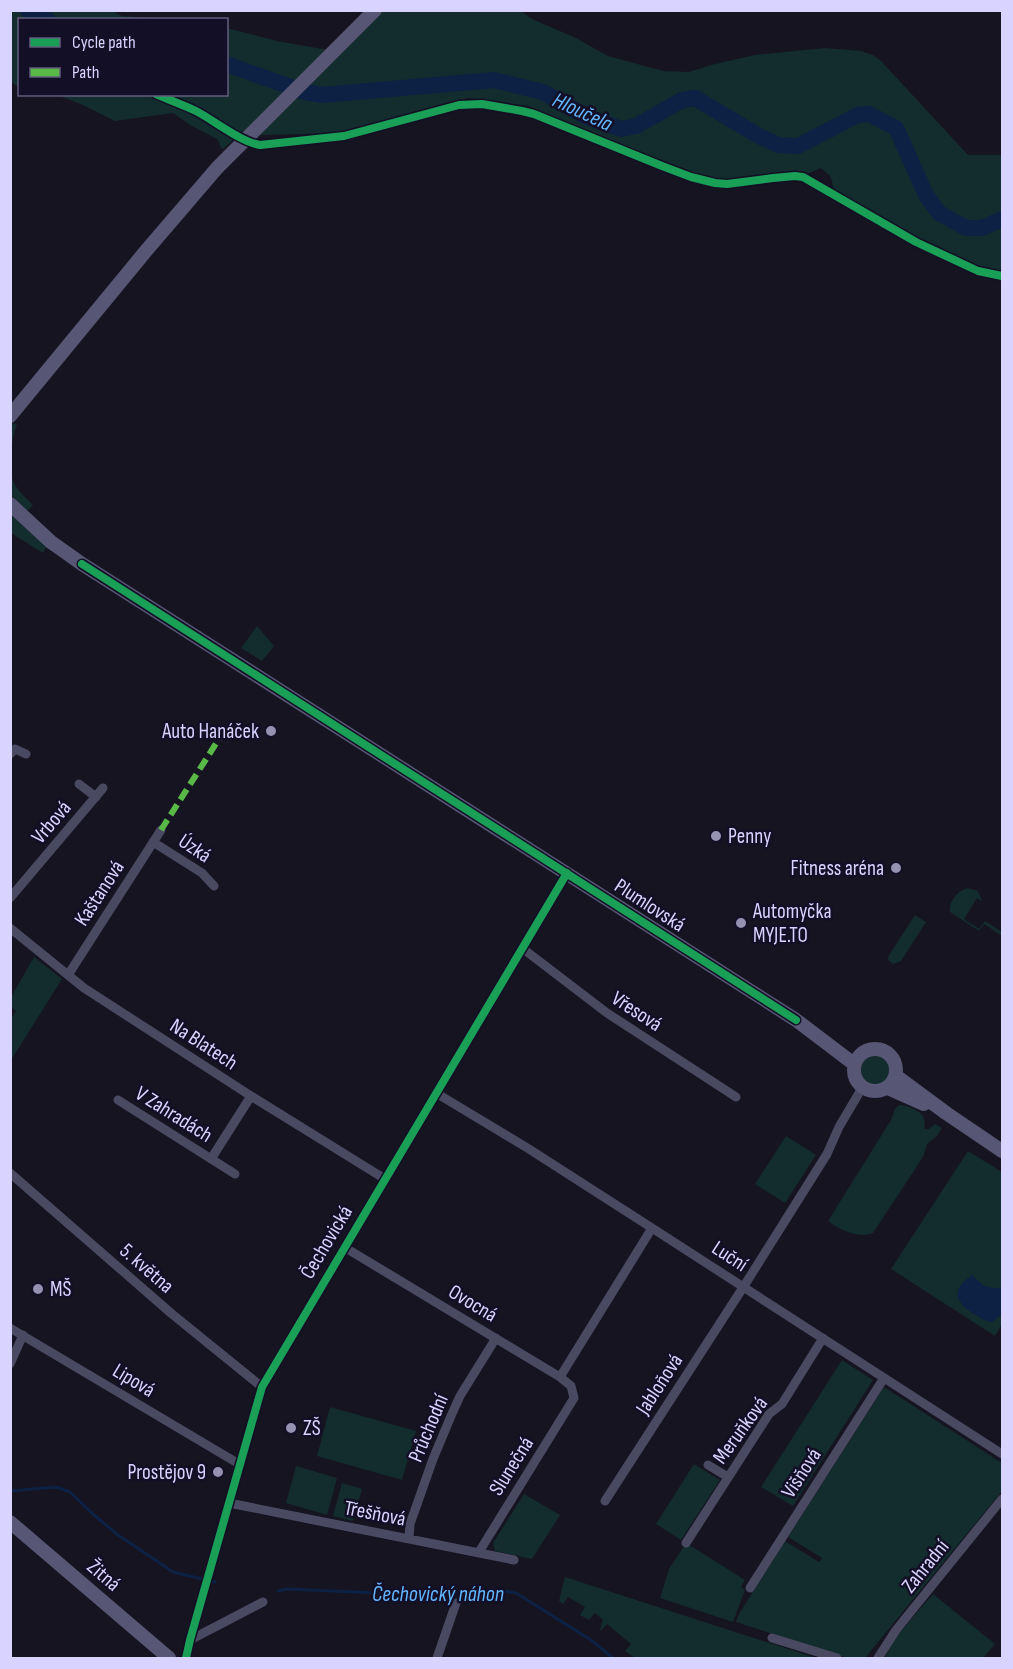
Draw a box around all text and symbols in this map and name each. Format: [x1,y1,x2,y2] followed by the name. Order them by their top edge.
[18,18,228,96] legend
[72,32,136,53] text: Cycle path
[72,62,100,83] text: Path
[548,87,617,138] water label: Hloučela
[161,719,259,744] place label: Auto Hanáček
[264,724,278,738] marker: Auto Hanáček
[26,796,76,849] street label: Vrbová
[728,824,771,849] place label: Penny
[174,829,216,868] street label: Úzká
[709,829,723,843] marker: Penny
[69,856,130,931] street label: Kaštanová
[791,856,884,881] place label: Fitness aréna
[889,861,903,875] marker: Fitness aréna
[610,873,690,937] street label: Plumlovská
[752,899,832,948] place label: Automyčka MYJE.TO
[734,916,748,930] marker: Automyčka MYJE.TO
[607,986,667,1037] street label: Vřesová
[165,1013,242,1075] street label: Na Blatech
[130,1081,217,1148] street label: V Zahradách
[295,1201,358,1283] street label: Čechovická
[707,1236,752,1277] street label: Luční
[114,1238,179,1299] street label: 5. května
[50,1277,71,1302] place label: MŠ
[444,1279,502,1328] street label: Ovocná
[31,1282,45,1296] marker: MŠ
[630,1349,688,1420] street label: Jabloňová
[108,1358,159,1403] street label: Lipová
[403,1390,454,1466] street label: Průchodní
[708,1392,773,1469] street label: Meruňková
[303,1416,321,1441] place label: ZŠ
[284,1421,298,1435] marker: ZŠ
[484,1432,539,1500] street label: Slunečná
[776,1444,827,1503] street label: Višňová
[127,1460,206,1485] place label: Prostějov 9
[211,1465,225,1479] marker: Prostějov 9
[342,1495,408,1532] street label: Třešňová
[896,1535,954,1598] street label: Zahradní
[82,1554,125,1597] street label: Žitná
[372,1581,504,1608] water label: Čechovický náhon

